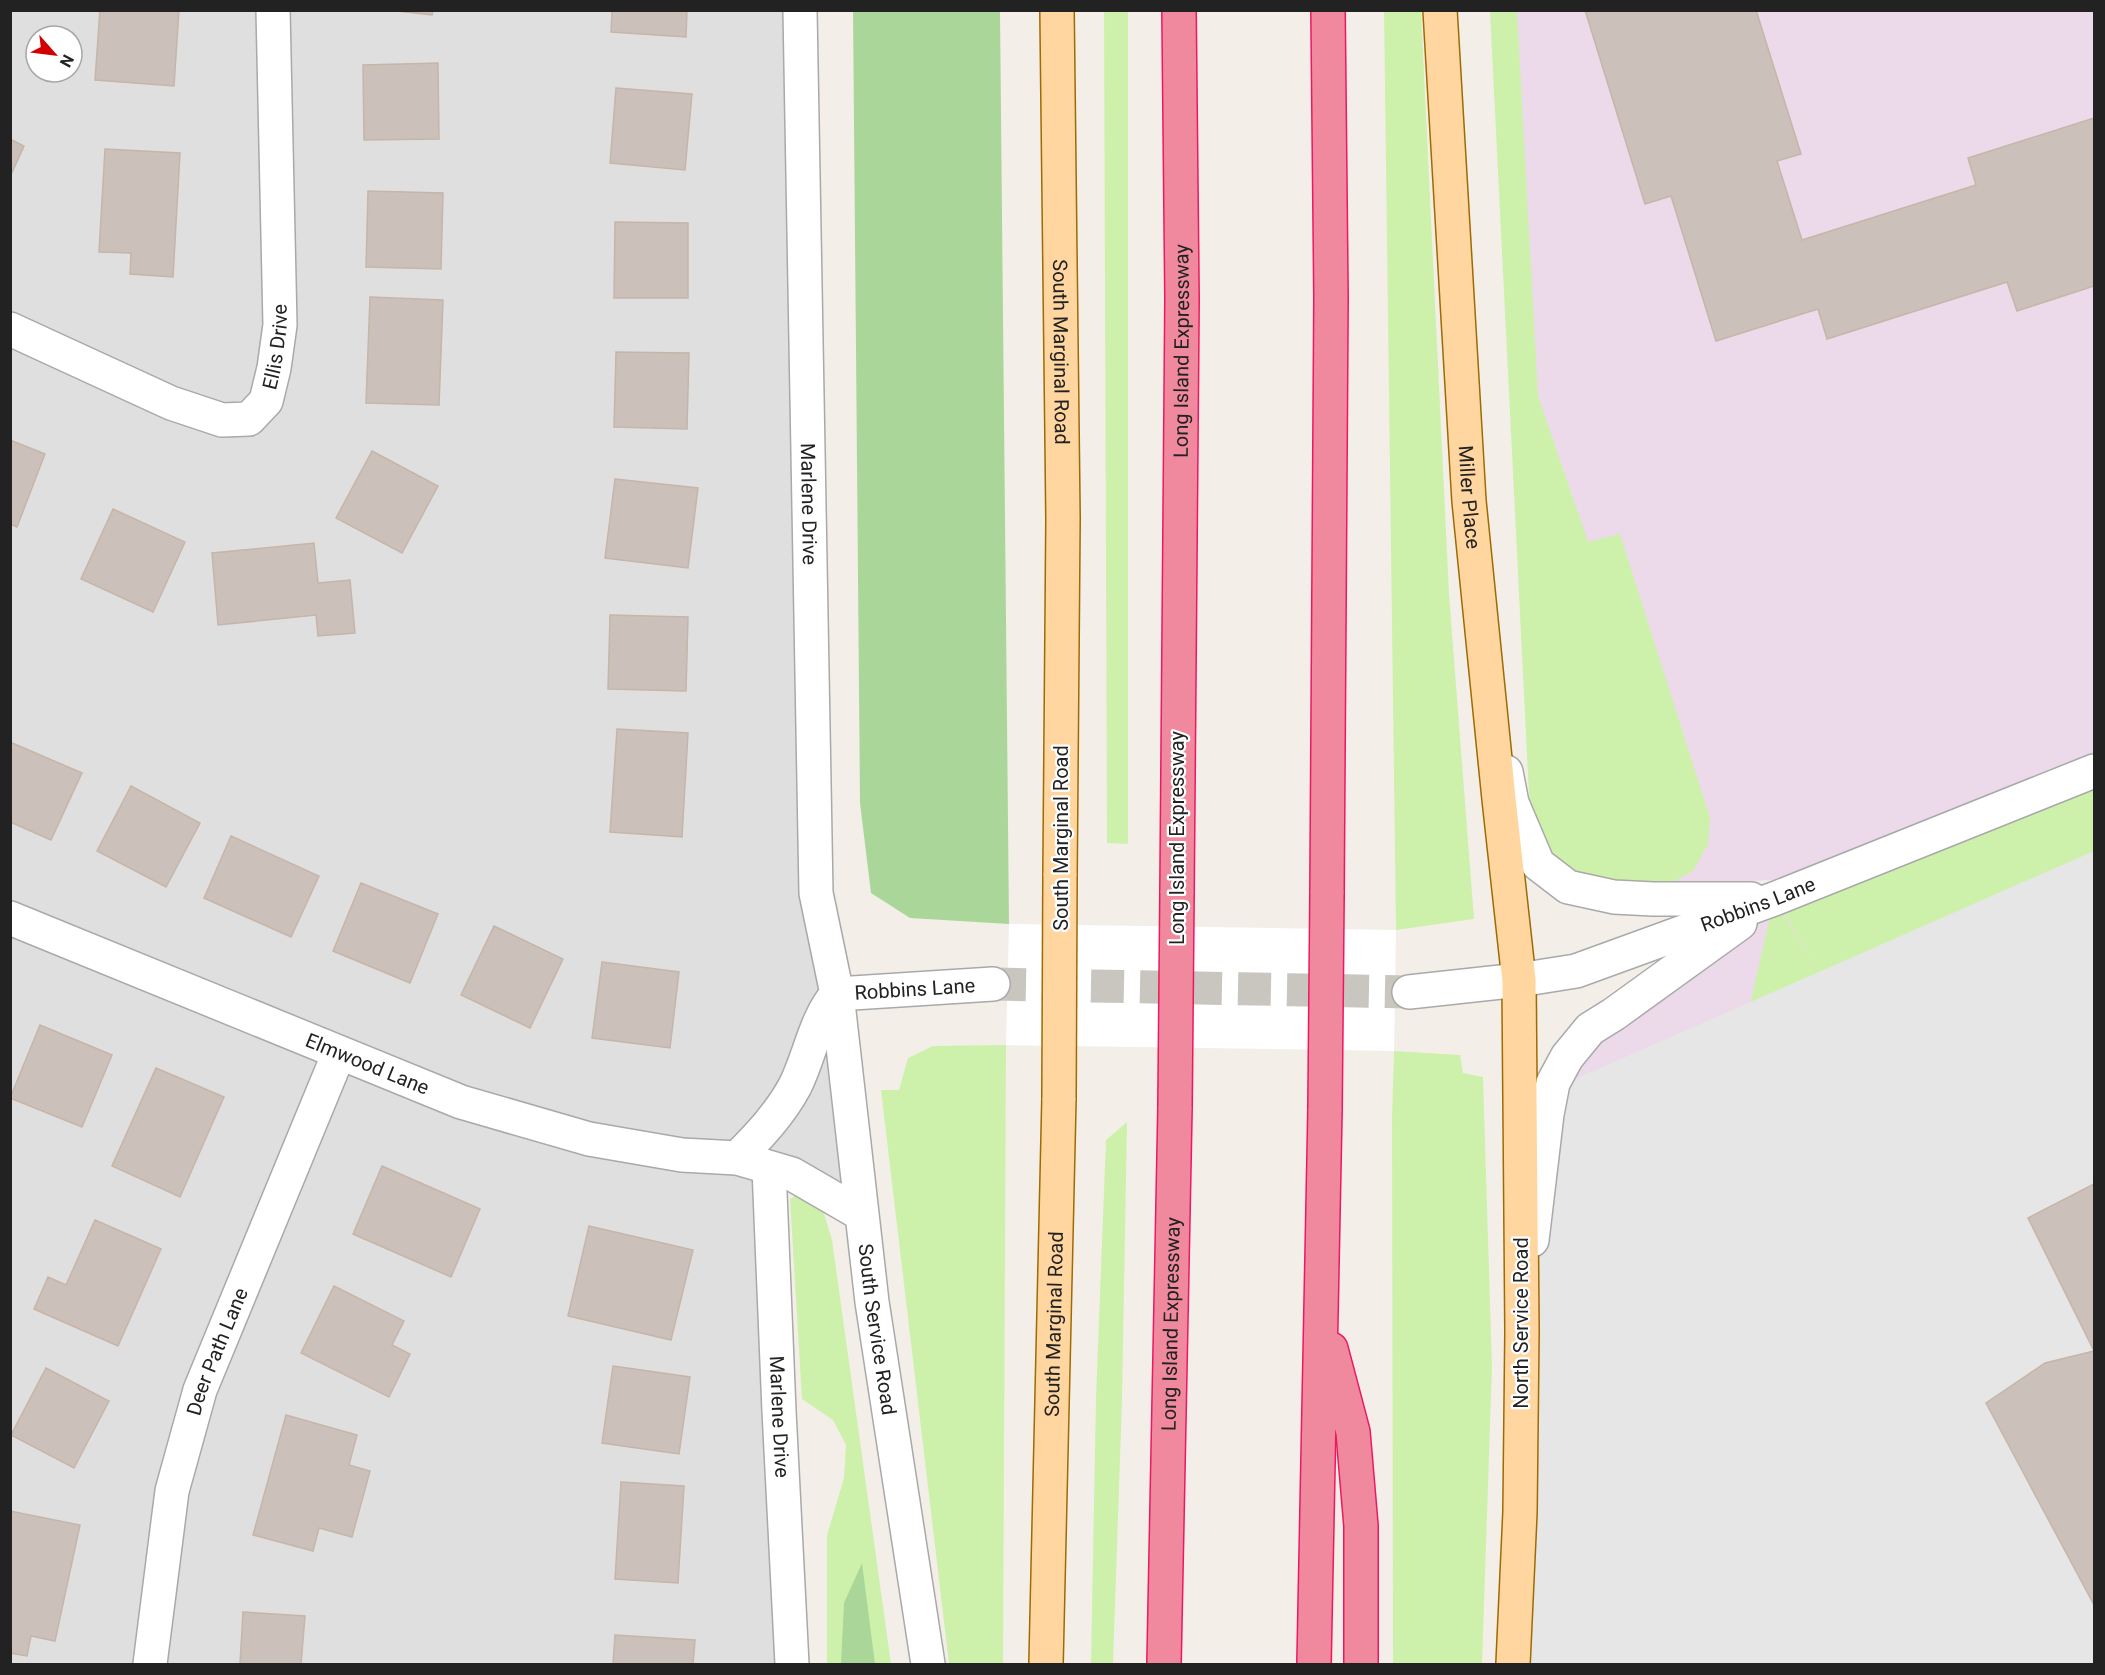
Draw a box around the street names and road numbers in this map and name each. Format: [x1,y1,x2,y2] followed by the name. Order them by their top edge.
[1169,243,1194,458] street label: Long Island Expressway
[1048,259,1074,445] street label: South Marginal Road
[257,304,292,392] street label: Ellis Drive
[796,443,822,565] street label: Marlene Drive
[1454,445,1486,550] street label: Miller Place
[1165,731,1189,945] street label: Long Island Expressway
[1049,745,1073,931] street label: South Marginal Road
[1697,872,1819,937] street label: Robbins Lane
[854,973,976,1005] street label: Robbins Lane
[302,1028,433,1100] street label: Elmwood Lane
[1157,1216,1185,1431] street label: Long Island Expressway
[1040,1231,1068,1417] street label: South Marginal Road
[1509,1237,1533,1409] street label: North Service Road
[853,1242,901,1417] street label: South Service Road
[182,1284,253,1418] street label: Deer Path Lane
[765,1355,794,1478] street label: Marlene Drive

